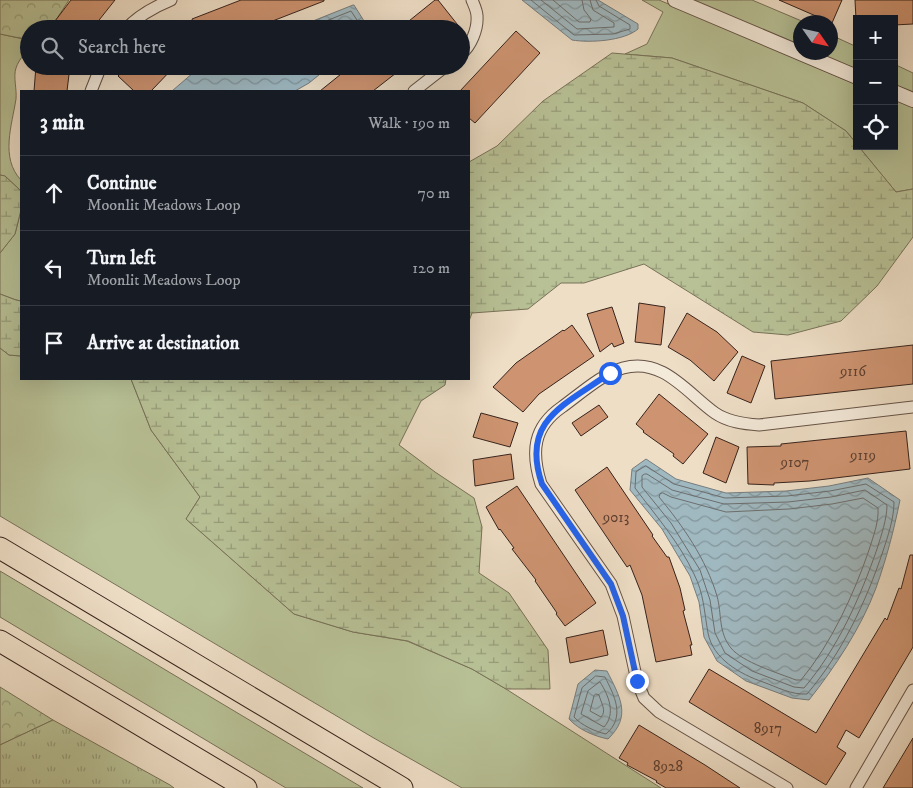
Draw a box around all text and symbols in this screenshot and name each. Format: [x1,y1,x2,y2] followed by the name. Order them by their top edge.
[793,15,838,60] north arrow
[853,15,898,150] map controls
[853,15,898,60] button: +
[20,20,470,75] search box
[38,34,66,62] icon: search
[78,36,166,59] text: Search here
[853,60,898,105] button: −
[853,105,898,150] button: locate
[40,110,85,136] text: 3 min
[368,113,450,133] text: Walk · 190 m
[87,172,157,195] text: Continue
[40,179,68,207] icon: ahead
[418,183,450,203] text: 70 m
[87,195,240,215] text: Moonlit Meadows Loop
[87,247,156,270] text: Turn left
[40,254,68,282] icon: left
[412,258,450,278] text: 120 m
[87,270,240,290] text: Moonlit Meadows Loop
[40,329,68,357] icon: arrive
[87,332,239,355] text: Arrive at destination
[599,362,622,385] route start
[839,362,867,381] house number: 9116
[849,446,876,465] house number: 9119
[780,453,810,472] house number: 9107
[602,508,629,527] house number: 9013
[626,670,649,693] route end
[754,719,782,738] house number: 8917
[653,757,683,776] house number: 8928

